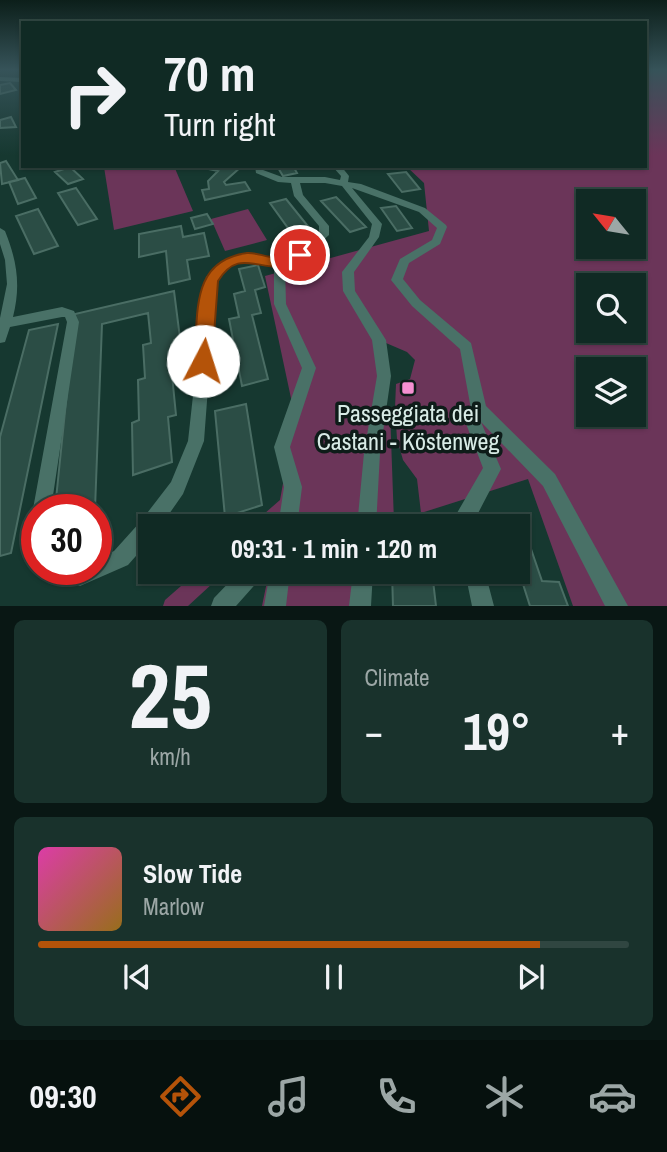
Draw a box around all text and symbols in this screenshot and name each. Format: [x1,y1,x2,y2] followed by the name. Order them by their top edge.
[164,40,256,106] text: 70 m
[49,49,140,140] icon: right
[164,103,276,146] text: Turn right
[576,189,646,259] north arrow
[576,189,646,427] map controls
[270,225,330,285] pin
[281,236,319,274] icon: arrive
[576,273,646,343] button: search
[166,324,240,398] position arrow
[576,357,646,427] button: layers
[400,380,416,396] marker: Passeggiata dei Castani - Köstenweg
[317,397,499,457] place label: Passeggiata dei Castani - Köstenweg
[21,494,112,585] speed limit sign: 30
[231,531,437,566] text: 09:31 · 1 min · 120 m
[129,634,212,756] text: 25
[365,662,429,693] text: Climate
[463,696,531,766] text: 19°
[365,706,383,757] text: −
[611,706,629,757] text: +
[150,741,191,772] text: km/h
[143,856,242,891] text: Slow Tide
[143,891,204,922] text: Marlow
[118,958,156,996] icon: previous
[315,958,353,996] icon: pause
[512,958,550,996] icon: next
[156,1072,205,1121] icon: directions
[264,1072,313,1121] icon: music
[372,1072,421,1121] icon: phone
[480,1072,529,1121] icon: climate
[588,1072,637,1121] icon: car
[30,1075,97,1118] text: 09:30

